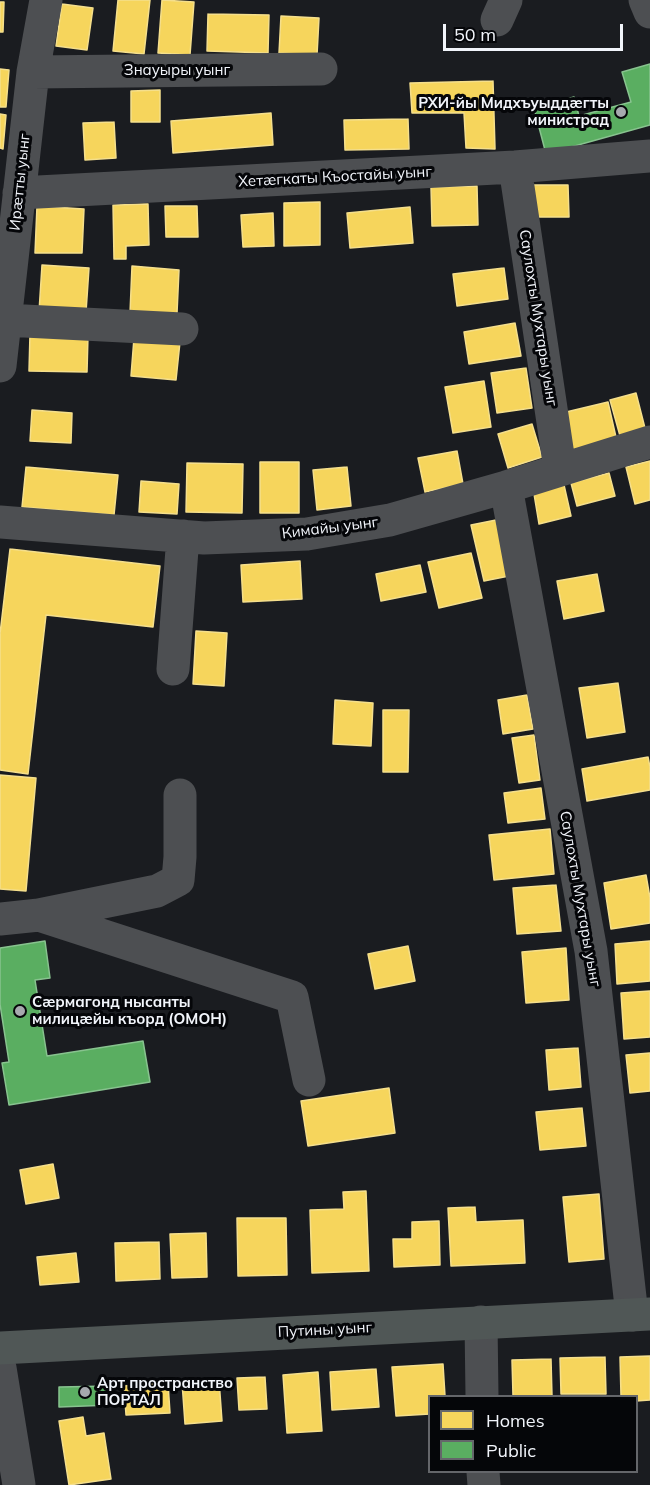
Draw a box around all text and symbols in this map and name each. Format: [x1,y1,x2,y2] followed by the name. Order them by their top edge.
[446,12,626,50] scale bar
[454,23,496,46] text: 50 m
[124,61,230,79] street label: Знауыры уынг
[418,94,609,129] place label: РХИ-йы Мидхъуыддæгты министрад
[614,105,628,119] marker: РХИ-йы Мидхъуыддæгты министрад
[6,133,34,231] street label: Ирæтты уынг
[238,163,432,191] street label: Хетæгкаты Къостайы уынг
[515,228,561,408] street label: Саулохты Мухтары уынг
[281,513,379,543] street label: Кимайы уынг
[556,810,604,988] street label: Саулохты Мухтары уынг
[32,993,227,1028] place label: Сæрмагонд нысанты милицæйы къорд (ОМОН)
[13,1004,27,1018] marker: Сæрмагонд нысанты милицæйы къорд (ОМОН)
[277,1319,373,1341] street label: Путины уынг
[97,1374,233,1409] place label: Арт пространство ПОРТАЛ
[78,1385,92,1399] marker: Арт пространство ПОРТАЛ
[428,1395,638,1473] legend
[486,1409,545,1432] text: Homes
[486,1439,536,1462] text: Public

